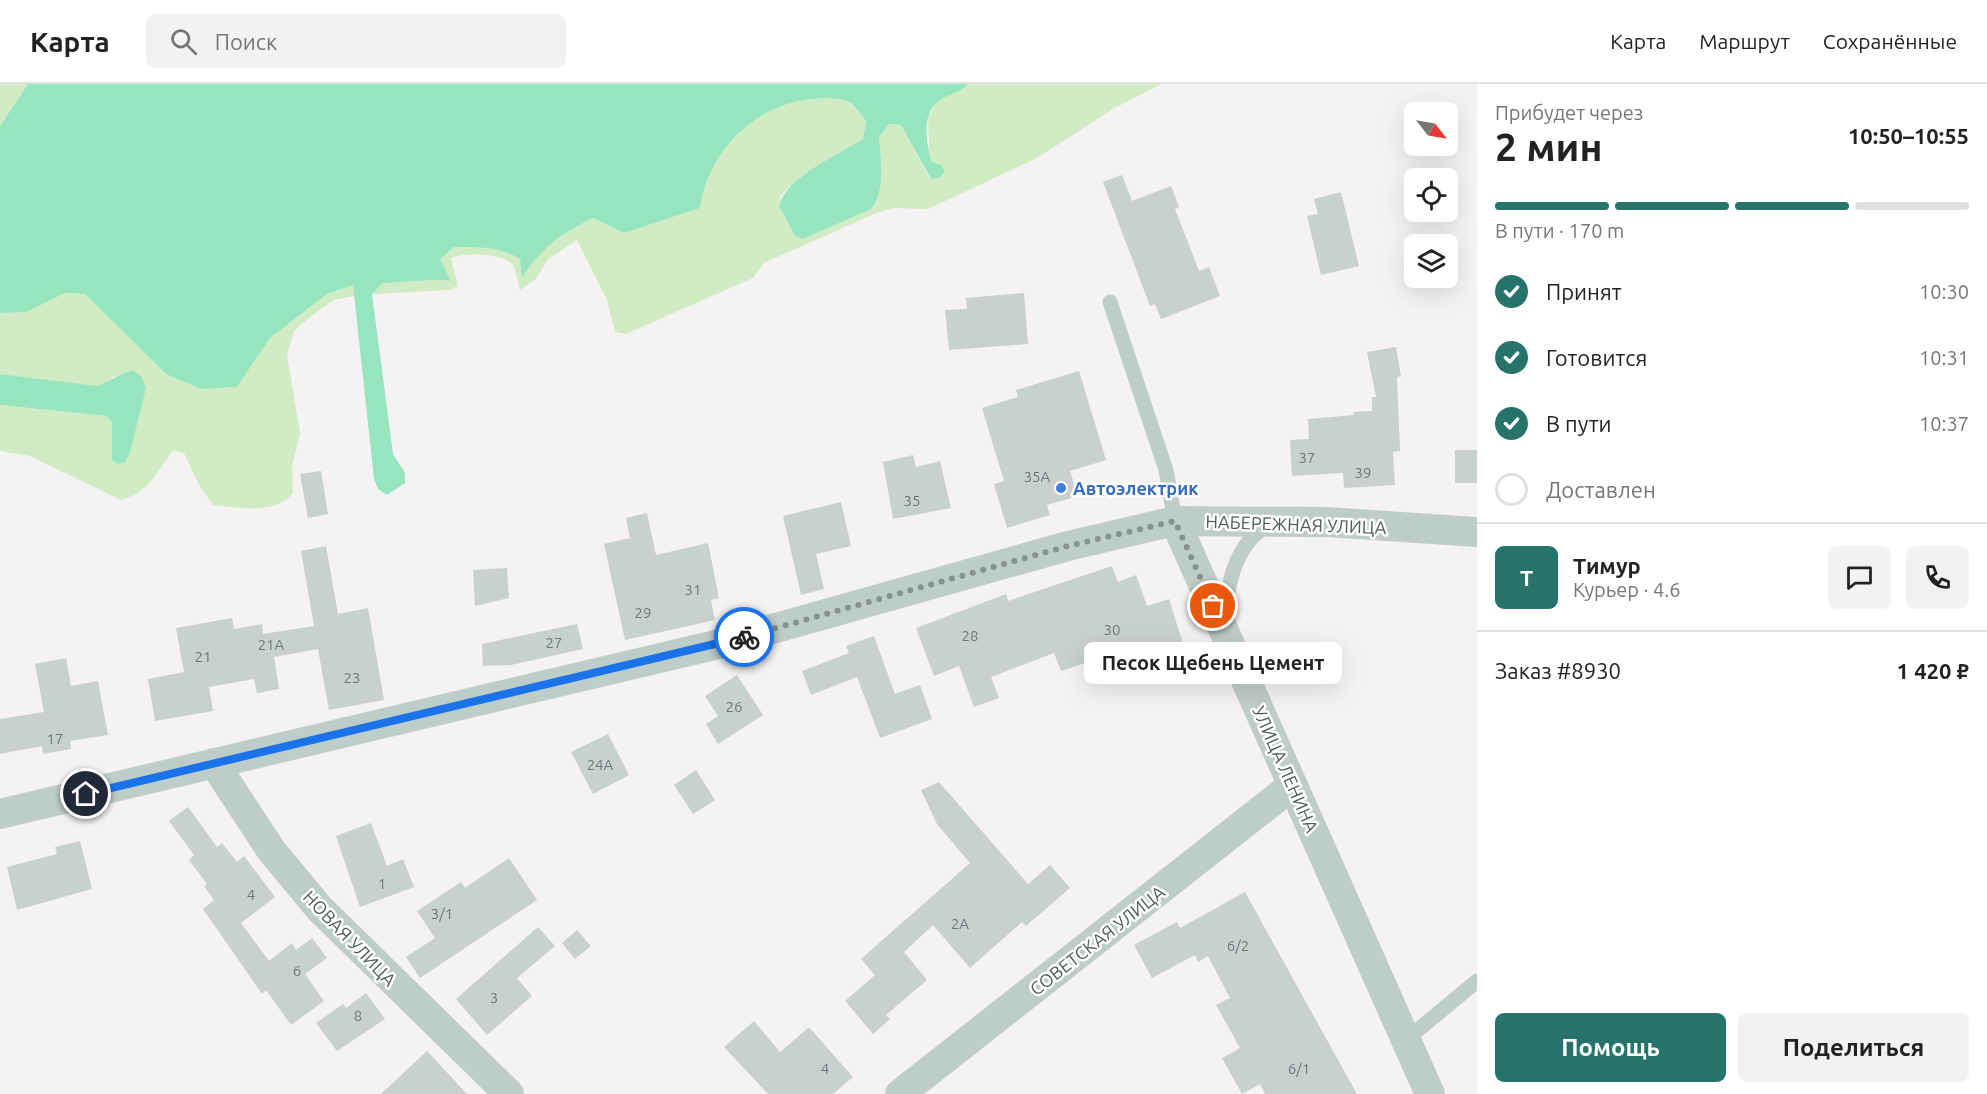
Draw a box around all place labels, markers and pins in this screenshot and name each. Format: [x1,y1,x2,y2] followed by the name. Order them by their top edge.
[1073,478,1199,498] place label: Автоэлектрик
[1054,481,1068,495] marker: Автоэлектрик
[1187,580,1238,631] pin
[1084,642,1342,684] callout: Песок Щебень Цемент
[60,768,111,819] pin

